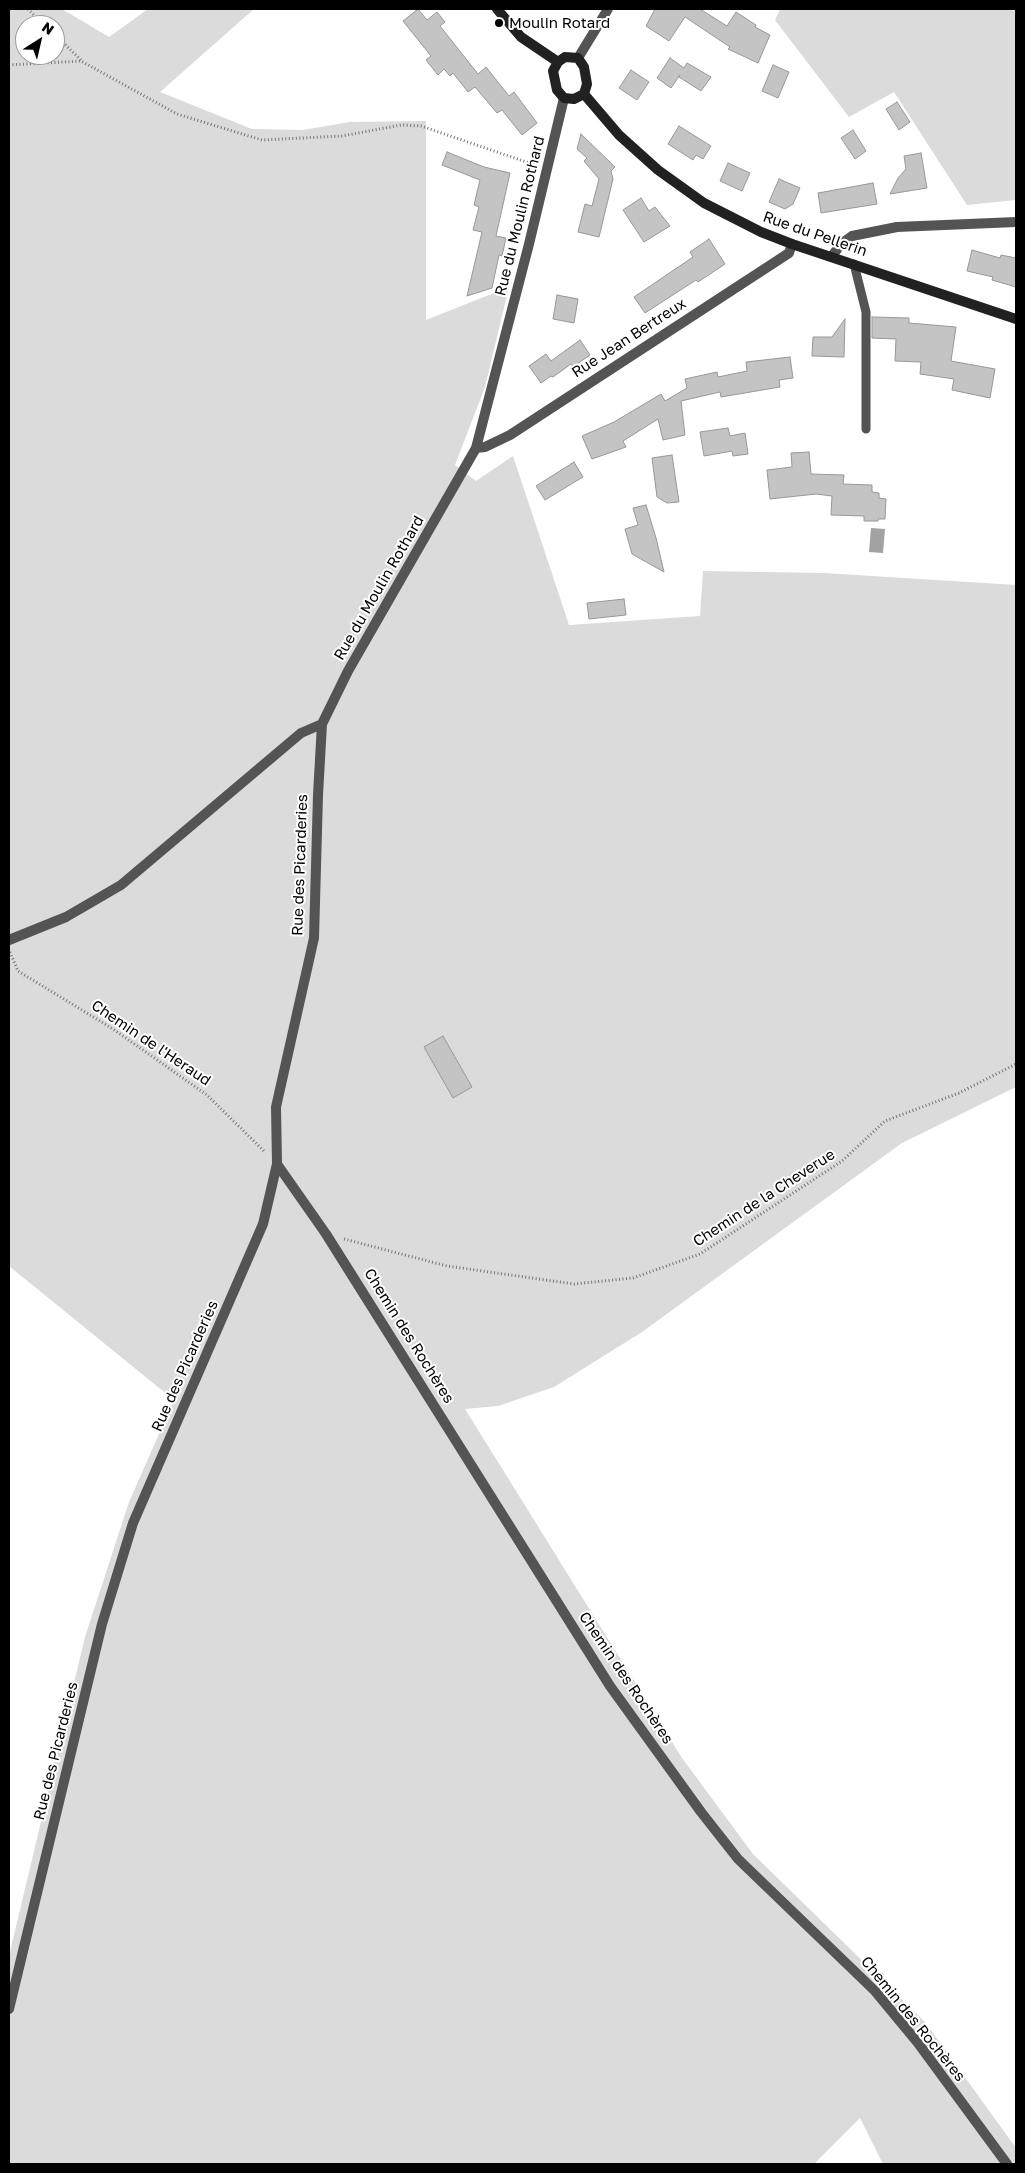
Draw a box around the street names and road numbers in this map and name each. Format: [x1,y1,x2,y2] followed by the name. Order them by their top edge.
[491,134,549,298] street label: Rue du Moulin Rothard
[760,208,870,260] street label: Rue du Pellerin
[569,294,689,382] street label: Rue Jean Bertreux
[330,513,428,663] street label: Rue du Moulin Rothard
[289,794,311,936] street label: Rue des Picarderies
[88,996,214,1090] street label: Chemin de l'Heraud
[690,1145,838,1251] street label: Chemin de la Cheverue
[360,1265,458,1407] street label: Chemin des Rochères
[148,1298,222,1434] street label: Rue des Picarderies
[575,1609,677,1747] street label: Chemin des Rochères
[30,1680,82,1822] street label: Rue des Picarderies
[857,1953,969,2085] street label: Chemin des Rochères

